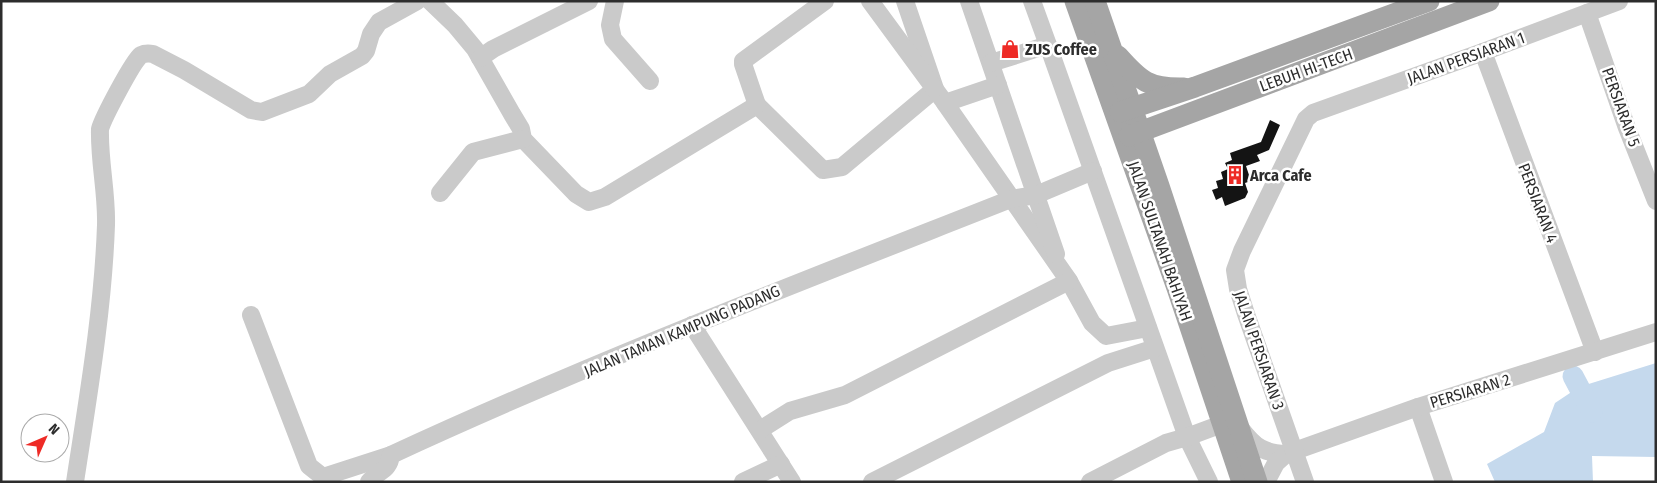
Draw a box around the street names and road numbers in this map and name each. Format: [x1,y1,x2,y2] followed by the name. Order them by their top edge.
[1405,28,1527,88] street label: JALAN PERSIARAN 1
[1257,44,1355,96] street label: LEBUH HI-TECH
[1598,65,1644,149] street label: PERSIARAN 5
[1124,159,1196,323] street label: JALAN SULTANAH BAHIYAH
[1514,161,1562,246] street label: PERSIARAN 4
[581,281,783,381] street label: JALAN TAMAN KAMPUNG PADANG
[1230,288,1288,412] street label: JALAN PERSIARAN 3
[1428,370,1512,412] street label: PERSIARAN 2

